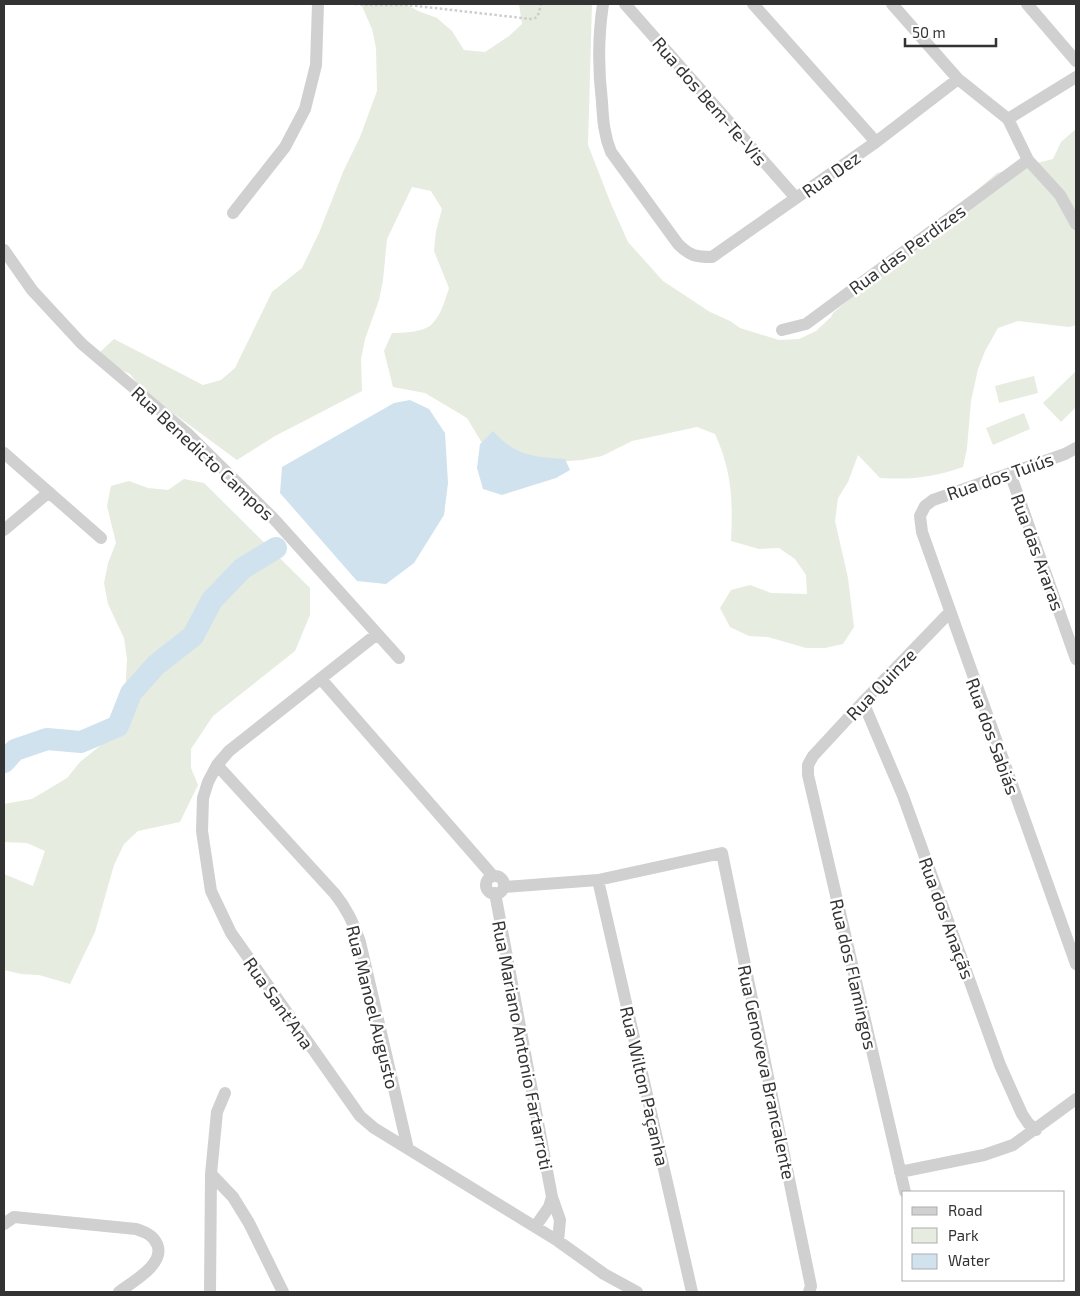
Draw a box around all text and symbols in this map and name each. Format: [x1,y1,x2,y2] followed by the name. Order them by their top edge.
[905,15,996,47] scale bar
[912,23,946,41] text: 50 m
[648,32,772,170] street label: Rua dos Bem-Te-Vis
[798,146,864,202] street label: Rua Dez
[844,199,970,299] street label: Rua das Perdizes
[127,381,279,525] street label: Rua Benedicto Campos
[944,447,1056,505] street label: Rua dos Tuiús
[1007,491,1069,613] street label: Rua das Araras
[841,644,921,724] street label: Rua Quinze
[962,675,1024,797] street label: Rua dos Sabiás
[914,854,979,982] street label: Rua dos Anaçãs
[826,897,882,1051] street label: Rua dos Flamingos
[488,918,558,1172] street label: Rua Mariano Antonio Fartarroti
[342,923,404,1091] street label: Rua Manoel Augusto
[239,953,319,1053] street label: Rua Sant’Ana
[734,963,800,1181] street label: Rua Genoveva Brancalente
[615,1004,674,1168] street label: Rua Wilton Paçanha
[902,1191,1065,1281] legend
[948,1201,983,1219] text: Road
[948,1226,979,1244] text: Park
[948,1251,990,1269] text: Water

